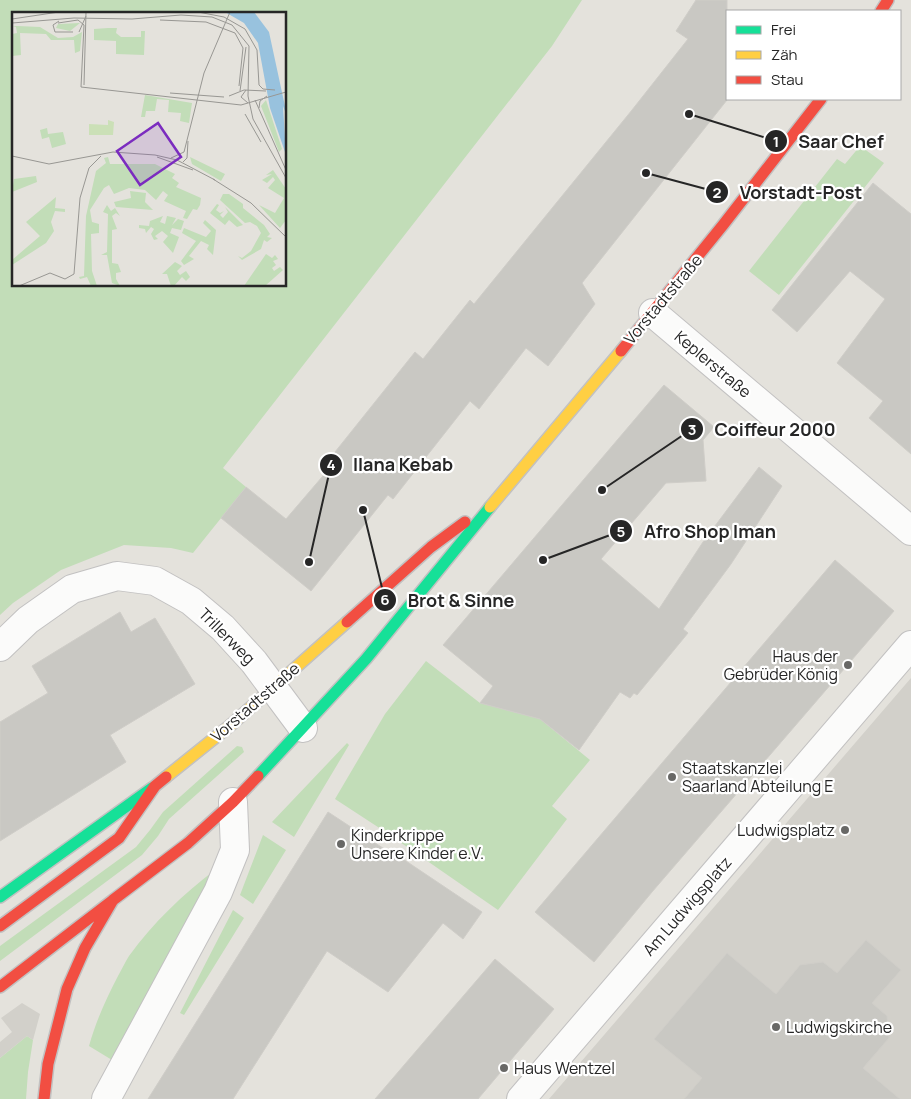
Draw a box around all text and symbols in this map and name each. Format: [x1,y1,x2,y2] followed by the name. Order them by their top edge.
[726,10,901,100] legend
[12,12,286,286] inset map
[771,19,796,40] text: Frei
[771,44,798,65] text: Zäh
[771,69,804,90] text: Stau
[764,125,894,158] callout: Saar Chef
[798,129,884,153] text: Saar Chef
[773,131,779,152] text: 1
[705,176,872,209] callout: Vorstadt-Post
[740,180,862,204] text: Vorstadt-Post
[713,182,722,203] text: 2
[619,249,707,349] street label: Vorstadtstraße
[670,325,756,403] street label: Keplerstraße
[679,413,845,446] callout: Coiffeur 2000
[714,417,836,441] text: Coiffeur 2000
[688,419,696,440] text: 3
[318,448,463,481] callout: Ilana Kebab
[353,452,453,476] text: Ilana Kebab
[326,454,336,475] text: 4
[609,515,785,548] callout: Afro Shop Iman
[644,519,776,543] text: Afro Shop Iman
[617,521,626,542] text: 5
[373,584,524,617] callout: Brot & Sinne
[408,588,514,612] text: Brot & Sinne
[380,589,390,610] text: 6
[194,603,260,669] street label: Trillerweg
[724,645,838,685] place label: Haus der Gebrüder König
[206,657,304,747] street label: Vorstadtstraße
[842,659,854,671] marker: Haus der Gebrüder König
[682,757,833,797] place label: Staatskanzlei Saarland Abteilung E
[666,771,678,783] marker: Staatskanzlei Saarland Abteilung E
[737,819,835,841] place label: Ludwigsplatz
[351,824,484,864] place label: Kinderkrippe Unsere Kinder e.V.
[839,824,851,836] marker: Ludwigsplatz
[335,838,347,850] marker: Kinderkrippe Unsere Kinder e.V.
[638,852,736,960] street label: Am Ludwigsplatz
[786,1016,892,1038] place label: Ludwigskirche
[770,1021,782,1033] marker: Ludwigskirche
[514,1057,615,1079] place label: Haus Wentzel
[498,1062,510,1074] marker: Haus Wentzel

